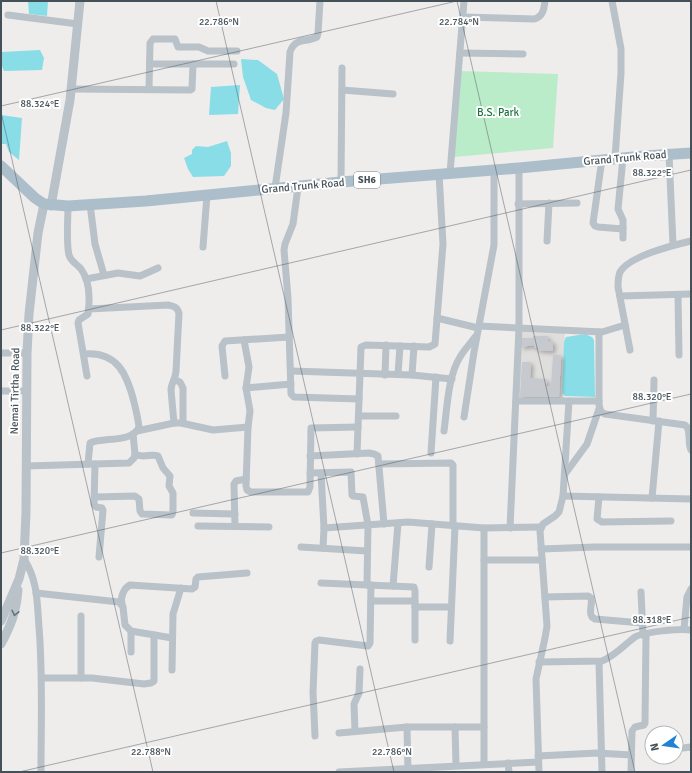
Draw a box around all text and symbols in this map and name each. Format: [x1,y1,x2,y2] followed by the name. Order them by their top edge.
[199,16,239,28] text: 22.786°N
[439,16,479,28] text: 22.784°N
[21,98,60,110] text: 88.324°E
[477,106,520,119] park label: B.S. Park
[583,148,667,168] street label: Grand Trunk Road
[633,167,672,179] text: 88.322°E
[354,172,380,188] road number: SH6
[261,176,345,196] street label: Grand Trunk Road
[21,322,60,334] text: 88.322°E
[8,347,22,435] street label: Nemai Tirtha Road
[633,391,672,403] text: 88.320°E
[21,545,60,557] text: 88.320°E
[11,610,19,616] one-way arrow
[633,614,672,626] text: 88.318°E
[644,725,684,765] north arrow
[648,742,662,752] text: N
[131,746,171,758] text: 22.788°N
[372,746,412,758] text: 22.786°N

